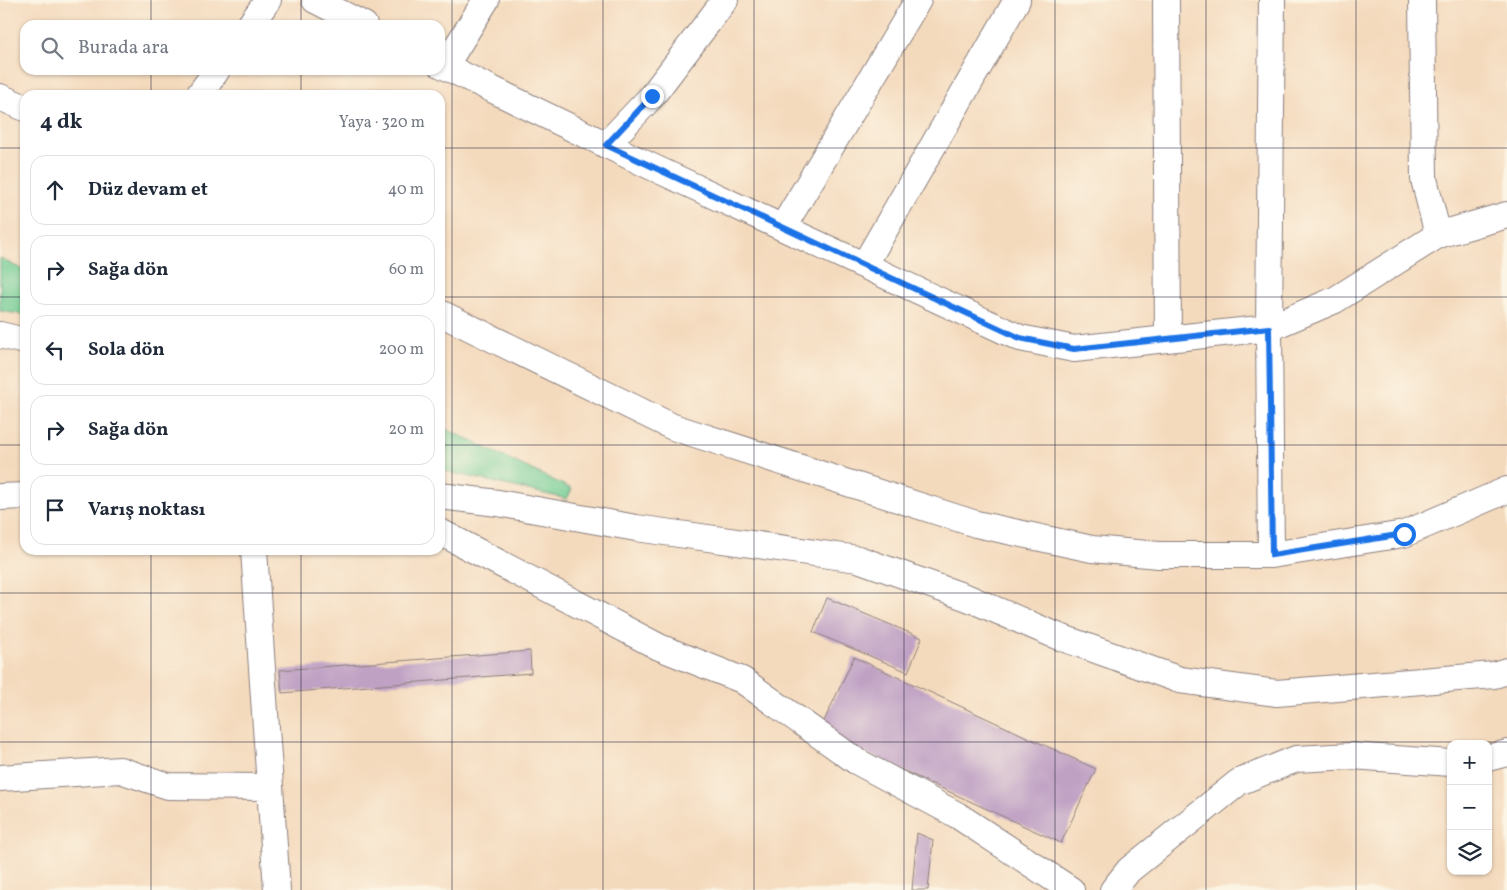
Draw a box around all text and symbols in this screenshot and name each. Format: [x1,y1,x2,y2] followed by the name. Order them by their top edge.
[20,20,445,75] search box
[38,34,66,62] icon: search
[78,35,169,61] text: Burada ara
[641,85,664,108] route end
[40,108,82,137] text: 4 dk
[339,112,425,134] text: Yaya · 320 m
[41,176,69,204] icon: ahead
[88,177,208,203] text: Düz devam et
[388,179,424,201] text: 40 m
[41,256,69,284] icon: right
[88,257,168,283] text: Sağa dön
[389,259,424,281] text: 60 m
[41,336,69,364] icon: left
[88,337,165,363] text: Sola dön
[379,339,424,361] text: 200 m
[41,416,69,444] icon: right
[88,417,168,443] text: Sağa dön
[389,419,424,441] text: 20 m
[41,496,69,524] icon: arrive
[88,497,205,523] text: Varış noktası
[1393,523,1416,546] route start
[1447,740,1492,875] map controls
[1447,740,1492,785] button: +
[1447,785,1492,830] button: −
[1447,830,1492,875] button: layers

